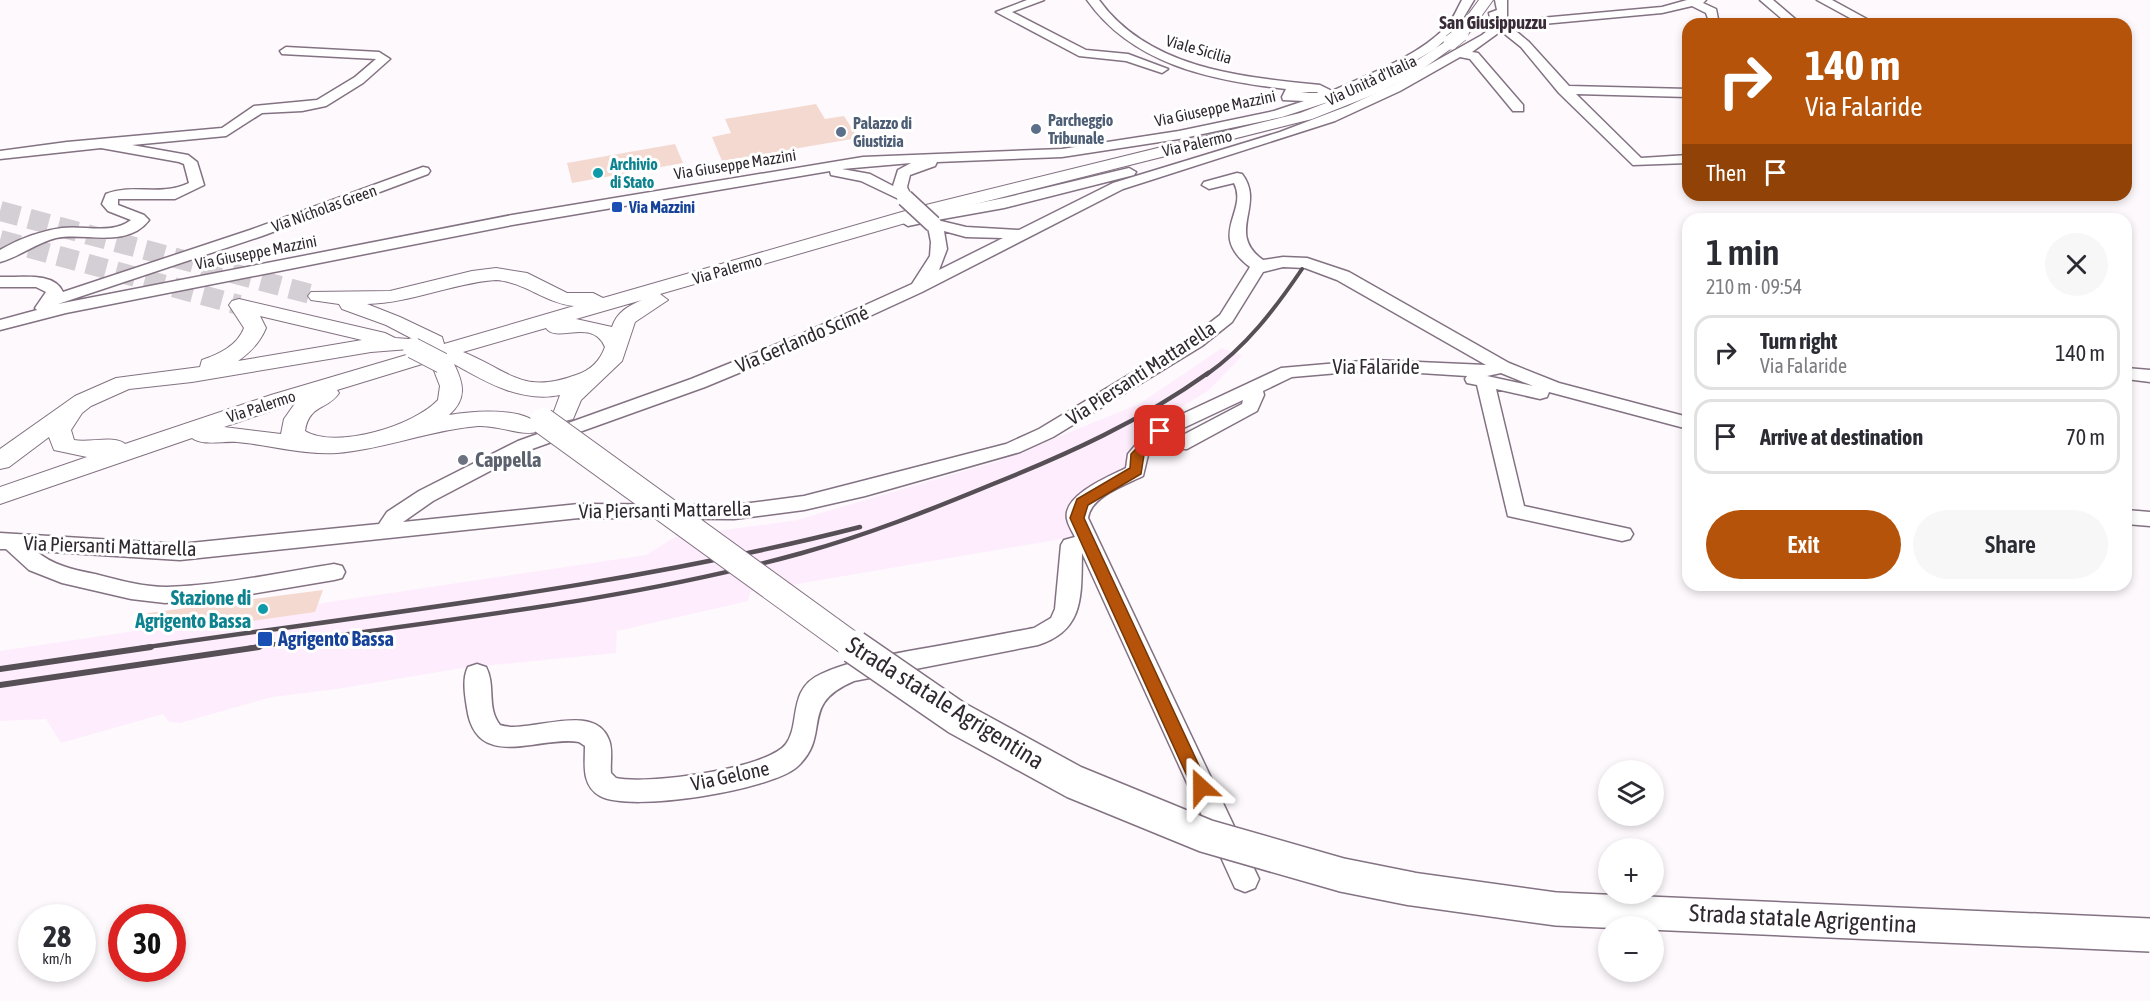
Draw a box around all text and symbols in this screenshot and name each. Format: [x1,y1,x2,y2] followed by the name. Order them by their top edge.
[1439,12,1547,33] district label: San Giusippuzzu
[1164,31,1234,67] street label: Viale Sicilia
[1805,41,1900,89] text: 140 m
[1706,42,1784,120] icon: right
[1323,51,1419,109] street label: Via Unità d'Italia
[1153,86,1277,131] street label: Via Giuseppe Mazzini
[1805,91,1923,122] text: Via Falaride
[1048,111,1114,147] place label: Parcheggio Tribunale
[853,114,912,150] place label: Palazzo di Giustizia
[1029,122,1043,136] marker: Parcheggio Tribunale
[834,125,848,139] marker: Palazzo di Giustizia
[1160,126,1234,160] street label: Via Palermo
[673,145,798,184] street label: Via Giuseppe Mazzini
[609,155,658,191] place label: Archivio di Stato
[1759,156,1792,189] icon: arrive
[1706,160,1747,186] text: Then
[591,166,605,180] marker: Archivio di Stato
[269,181,379,235] street label: Via Nicholas Green
[628,198,695,216] place label: Via Mazzini
[610,200,624,214] marker: Via Mazzini
[194,231,318,274] street label: Via Giuseppe Mazzini
[1706,231,1780,273] text: 1 min
[2045,233,2108,296] button: close
[690,251,764,287] street label: Via Palermo
[1706,275,1802,298] text: 210 m · 09:54
[732,300,872,377] street label: Via Gerlando Scimé
[1062,316,1220,429] street label: Via Piersanti Mattarella
[1760,328,1837,354] text: Turn right
[1709,336,1742,369] icon: right
[2055,340,2105,366] text: 140 m
[1760,354,1847,377] text: Via Falaride
[1332,355,1420,378] street label: Via Falaride
[224,386,298,426] street label: Via Palermo
[1134,405,1185,456] pin
[1143,414,1176,447] icon: arrive
[1709,420,1742,453] icon: arrive
[1760,424,1923,450] text: Arrive at destination
[2065,424,2105,450] text: 70 m
[475,448,541,471] place label: Cappella
[456,453,470,467] marker: Cappella
[578,496,752,523] street label: Via Piersanti Mattarella
[1706,510,1901,579] button: Exit
[1913,510,2108,579] button: Share
[23,531,197,560] street label: Via Piersanti Mattarella
[134,586,251,632] place label: Stazione di Agrigento Bassa
[256,602,270,616] marker: Stazione di Agrigento Bassa
[277,627,394,650] place label: Agrigento Bassa
[256,630,274,648] marker: Agrigento Bassa
[842,631,1049,774] street label: Strada statale Agrigentina
[1169,755,1233,819] position arrow
[689,756,771,795] street label: Via Gelone
[1598,760,1664,982] map controls
[1598,760,1664,826] button: layers
[1598,838,1664,904] button: +
[1689,899,1917,938] street label: Strada statale Agrigentina
[108,904,186,982] speed limit sign: 30
[1598,916,1664,982] button: −
[43,919,71,953] text: 28
[42,950,72,967] text: km/h

